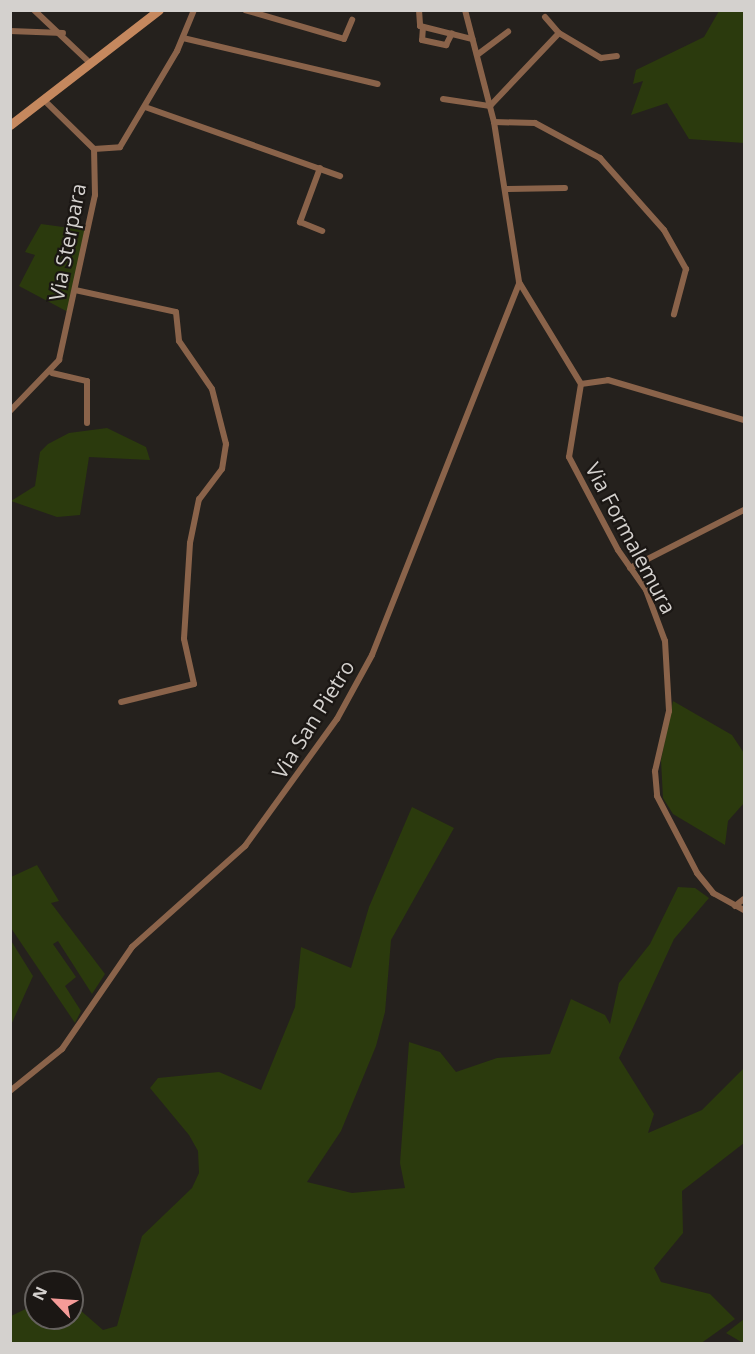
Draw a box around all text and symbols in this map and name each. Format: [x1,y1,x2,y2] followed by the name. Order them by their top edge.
[43,181,91,303] street label: Via Sterpara
[580,458,682,618] street label: Via Formalemura
[267,655,359,783] street label: Via San Pietro
[24,1270,84,1330] north arrow
[27,1283,52,1304] text: N

